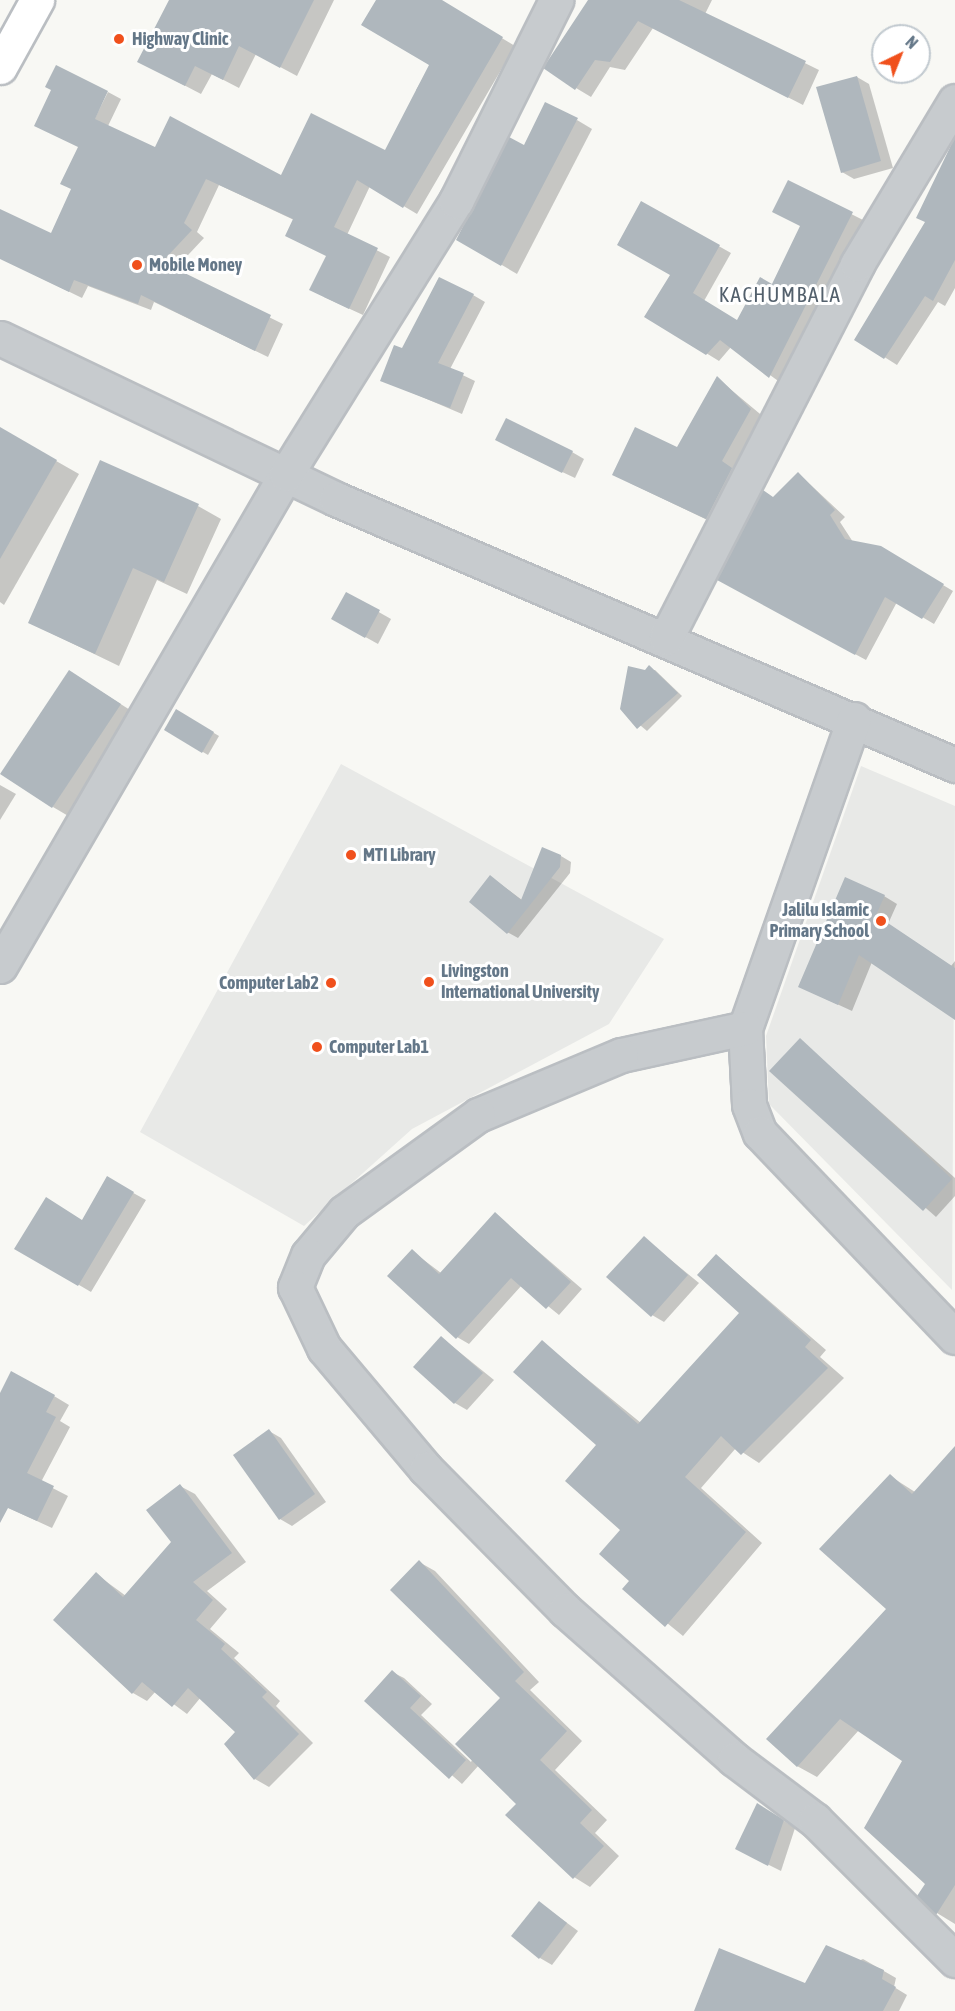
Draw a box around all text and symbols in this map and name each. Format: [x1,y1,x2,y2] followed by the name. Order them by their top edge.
[871,24,931,84] north arrow
[132,28,228,50] place label: Highway Clinic
[110,30,128,48] marker: Highway Clinic
[902,32,922,52] text: N
[149,254,242,276] place label: Mobile Money
[130,258,144,272] marker: Mobile Money
[719,281,841,307] district label: KACHUMBALA
[363,844,436,866] place label: MTI Library
[344,848,358,862] marker: MTI Library
[770,900,869,942] place label: Jalilu Islamic Primary School
[874,914,888,928] marker: Jalilu Islamic Primary School
[441,961,599,1004] place label: Livingston International University
[219,972,319,994] place label: Computer Lab2
[422,975,436,989] marker: Livingston International University
[324,976,338,990] marker: Computer Lab2
[329,1036,429,1058] place label: Computer Lab1
[310,1040,324,1054] marker: Computer Lab1

